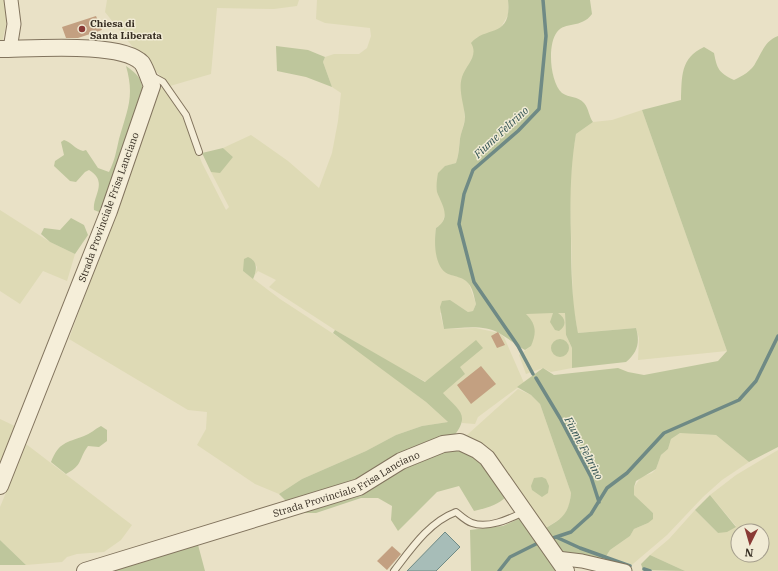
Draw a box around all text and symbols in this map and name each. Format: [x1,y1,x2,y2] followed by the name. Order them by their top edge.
[90,17,162,42] place label: Chiesa di Santa Liberata
[77,24,87,34] marker: Chiesa di Santa Liberata
[470,103,532,162] water label: Fiume Feltrino
[75,130,142,284] street label: Strada Provinciale Frisa Lanciano
[561,413,607,482] water label: Fiume Feltrino
[271,448,422,520] street label: Strada Provinciale Frisa Lanciano
[730,523,770,563] north arrow
[744,546,754,560] text: N

